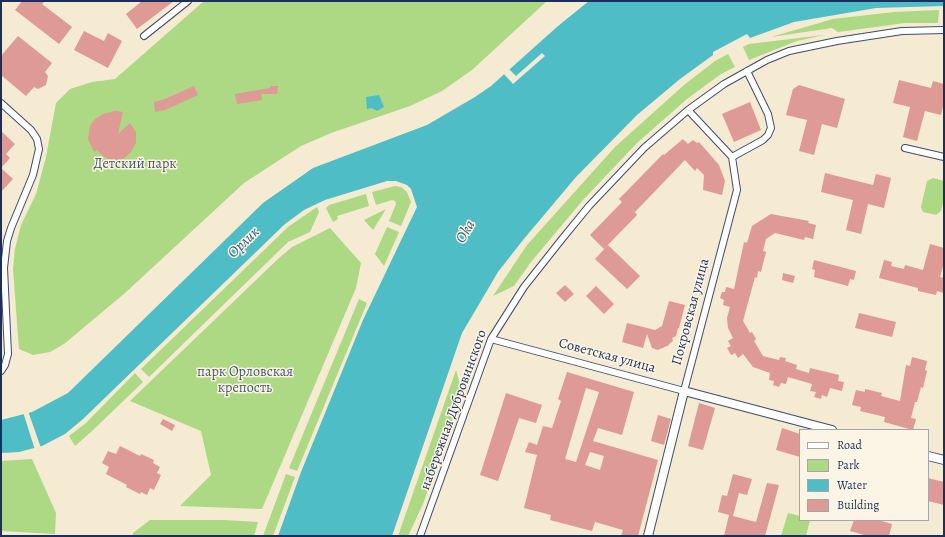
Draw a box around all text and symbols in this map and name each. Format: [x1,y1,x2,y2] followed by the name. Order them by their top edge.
[93,157,177,173] park label: Детский парк
[452,217,480,247] water label: Oka
[224,224,264,262] water label: Орлик
[669,257,713,367] street label: Покровская улица
[417,327,491,493] street label: набережная Дубровинского
[557,335,657,377] street label: Советская улица
[197,365,293,398] park label: парк Орловская крепость
[799,429,929,521] legend
[837,437,862,453] text: Road
[837,457,860,473] text: Park
[837,477,867,493] text: Water
[837,497,879,513] text: Building

